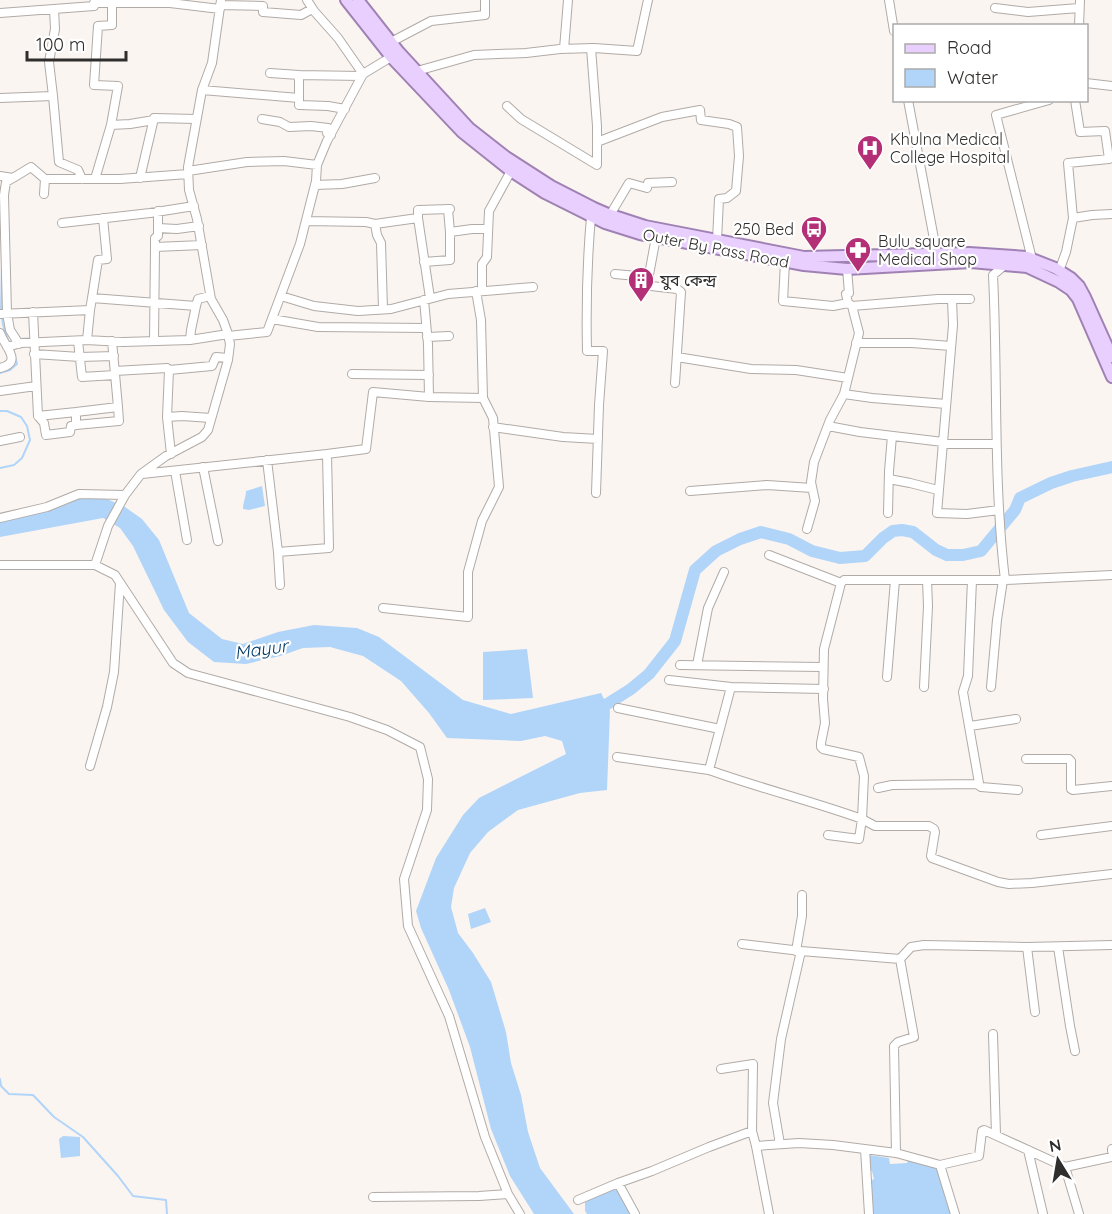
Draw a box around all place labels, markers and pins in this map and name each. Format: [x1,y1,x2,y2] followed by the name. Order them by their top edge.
[890,129,1010,167] place label: Khulna Medical College Hospital
[855,133,885,171] hospital icon: Khulna Medical College Hospital
[799,214,829,252] bus stop icon: 250 Bed
[733,219,794,239] place label: 250 Bed
[878,231,977,269] place label: Bulu square Medical Shop
[843,235,873,273] pharmacy icon: Bulu square Medical Shop
[626,265,656,303] building icon: যুব কেন্দ্র
[659,270,717,290] place label: যুব কেন্দ্র

